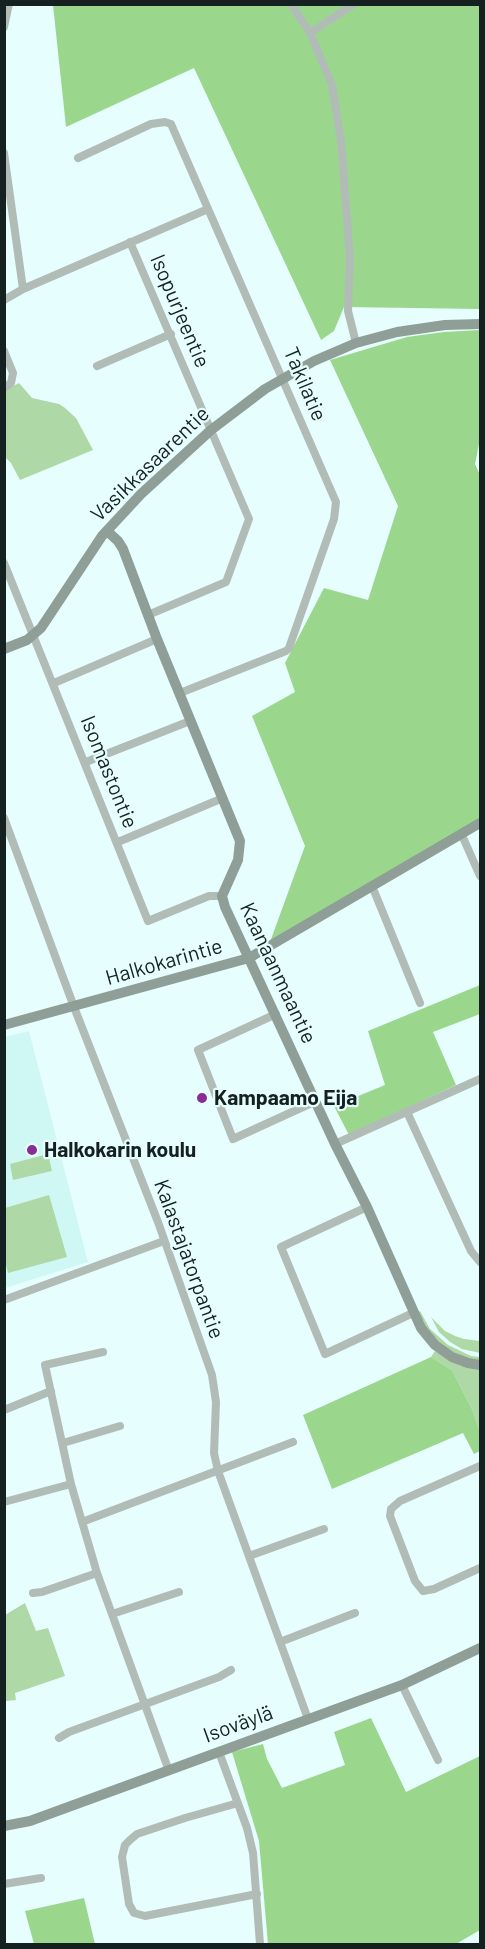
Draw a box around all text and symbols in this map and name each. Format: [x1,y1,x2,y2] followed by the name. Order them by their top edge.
[145,251,215,371] street label: Isopurjeentie
[278,343,332,425] street label: Takilatie
[86,401,214,527] street label: Vasikkasaarentie
[75,712,143,832] street label: Isomastontie
[234,898,322,1048] street label: Kaanaanmaantie
[103,933,225,991] street label: Halkokarintie
[214,1085,357,1111] place label: Kampaamo Eija
[195,1091,209,1105] marker: Kampaamo Eija
[44,1137,196,1163] place label: Halkokarin koulu
[25,1143,39,1157] marker: Halkokarin koulu
[148,1176,230,1342] street label: Kalastajatorpantie
[200,1700,276,1748] street label: Isoväylä

